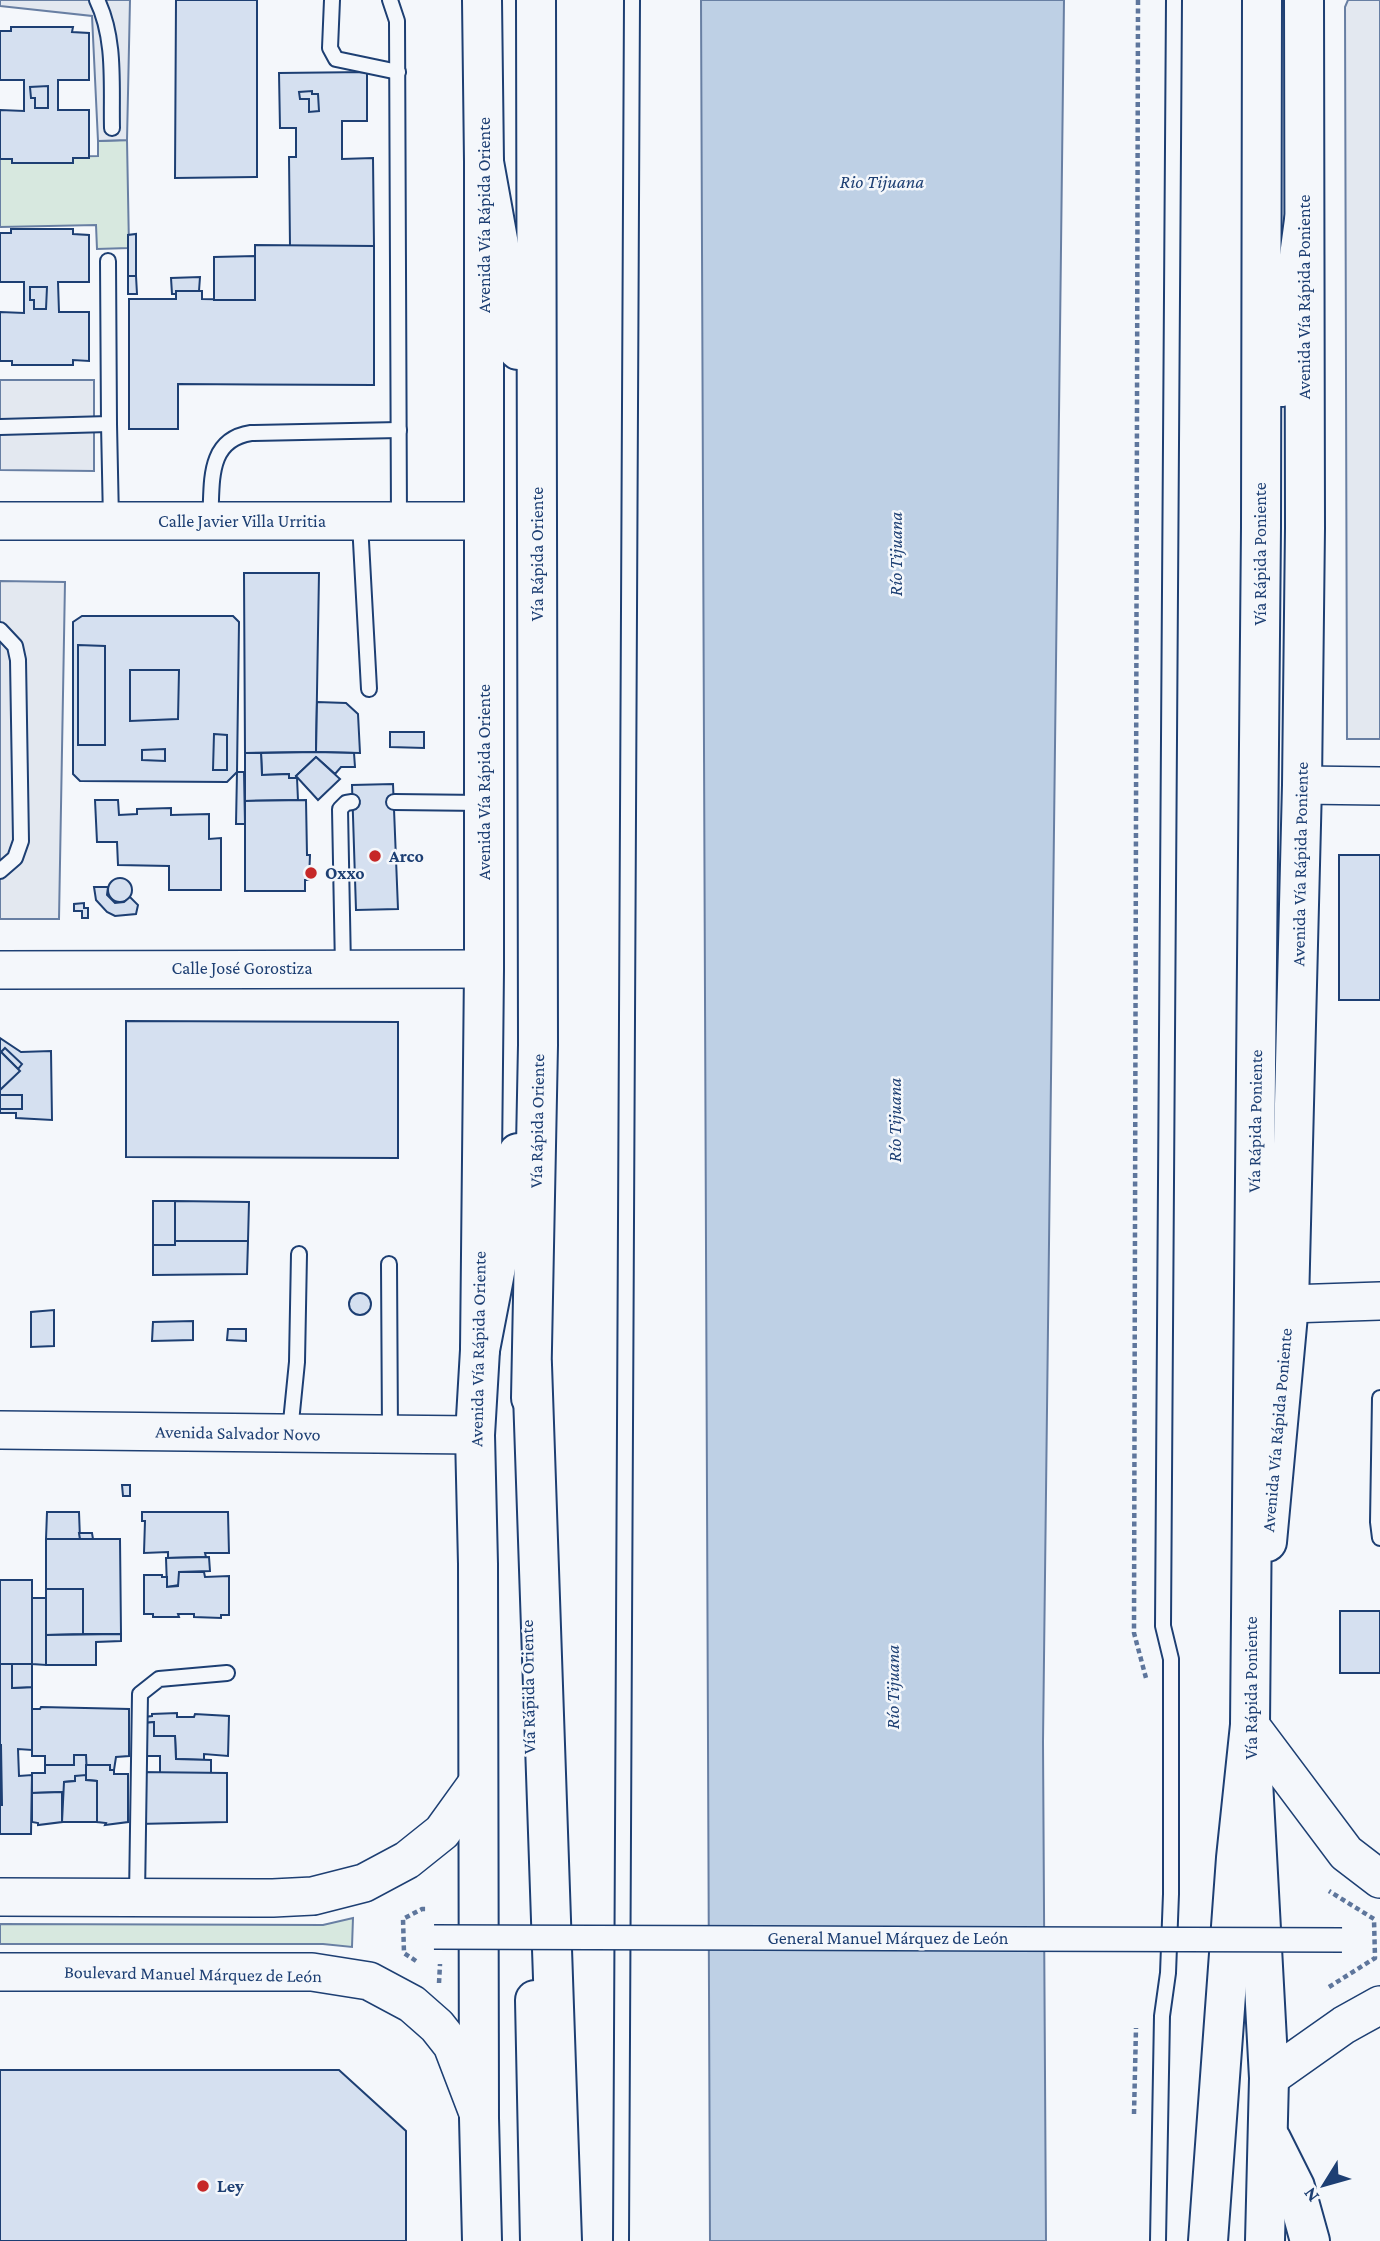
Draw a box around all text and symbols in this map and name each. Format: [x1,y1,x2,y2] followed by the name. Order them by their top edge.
[474,117,494,313] street label: Avenida Vía Rápida Oriente
[840,171,924,193] water label: Rio Tijuana
[1294,195,1314,399] street label: Avenida Vía Rápida Poniente
[1250,482,1270,626] street label: Vía Rápida Poniente
[527,487,547,621] street label: Vía Rápida Oriente
[158,511,326,531] street label: Calle Javier Villa Urritia
[885,512,907,596] water label: Río Tijuana
[474,684,494,880] street label: Avenida Vía Rápida Oriente
[1288,761,1312,967] street label: Avenida Vía Rápida Poniente
[388,846,424,866] place label: Arco
[367,848,383,864] marker: Arco
[325,863,365,883] place label: Oxxo
[303,865,319,881] marker: Oxxo
[171,958,313,978] street label: Calle José Gorostiza
[1244,1049,1266,1193] street label: Vía Rápida Poniente
[526,1054,548,1188] street label: Vía Rápida Oriente
[884,1078,906,1162] water label: Río Tijuana
[466,1251,490,1447] street label: Avenida Vía Rápida Oriente
[1258,1327,1296,1533] street label: Avenida Vía Rápida Poniente
[155,1422,321,1444] street label: Avenida Salvador Novo
[1241,1616,1261,1760] street label: Vía Rápida Poniente
[517,1620,539,1754] street label: Vía Rápida Oriente
[882,1645,904,1729] water label: Río Tijuana
[767,1928,1009,1948] street label: General Manuel Márquez de León
[64,1962,322,1986] street label: Boulevard Manuel Márquez de León
[1289,2150,1359,2220] north arrow
[217,2176,244,2196] place label: Ley
[195,2178,211,2194] marker: Ley
[1299,2183,1323,2206] text: N

